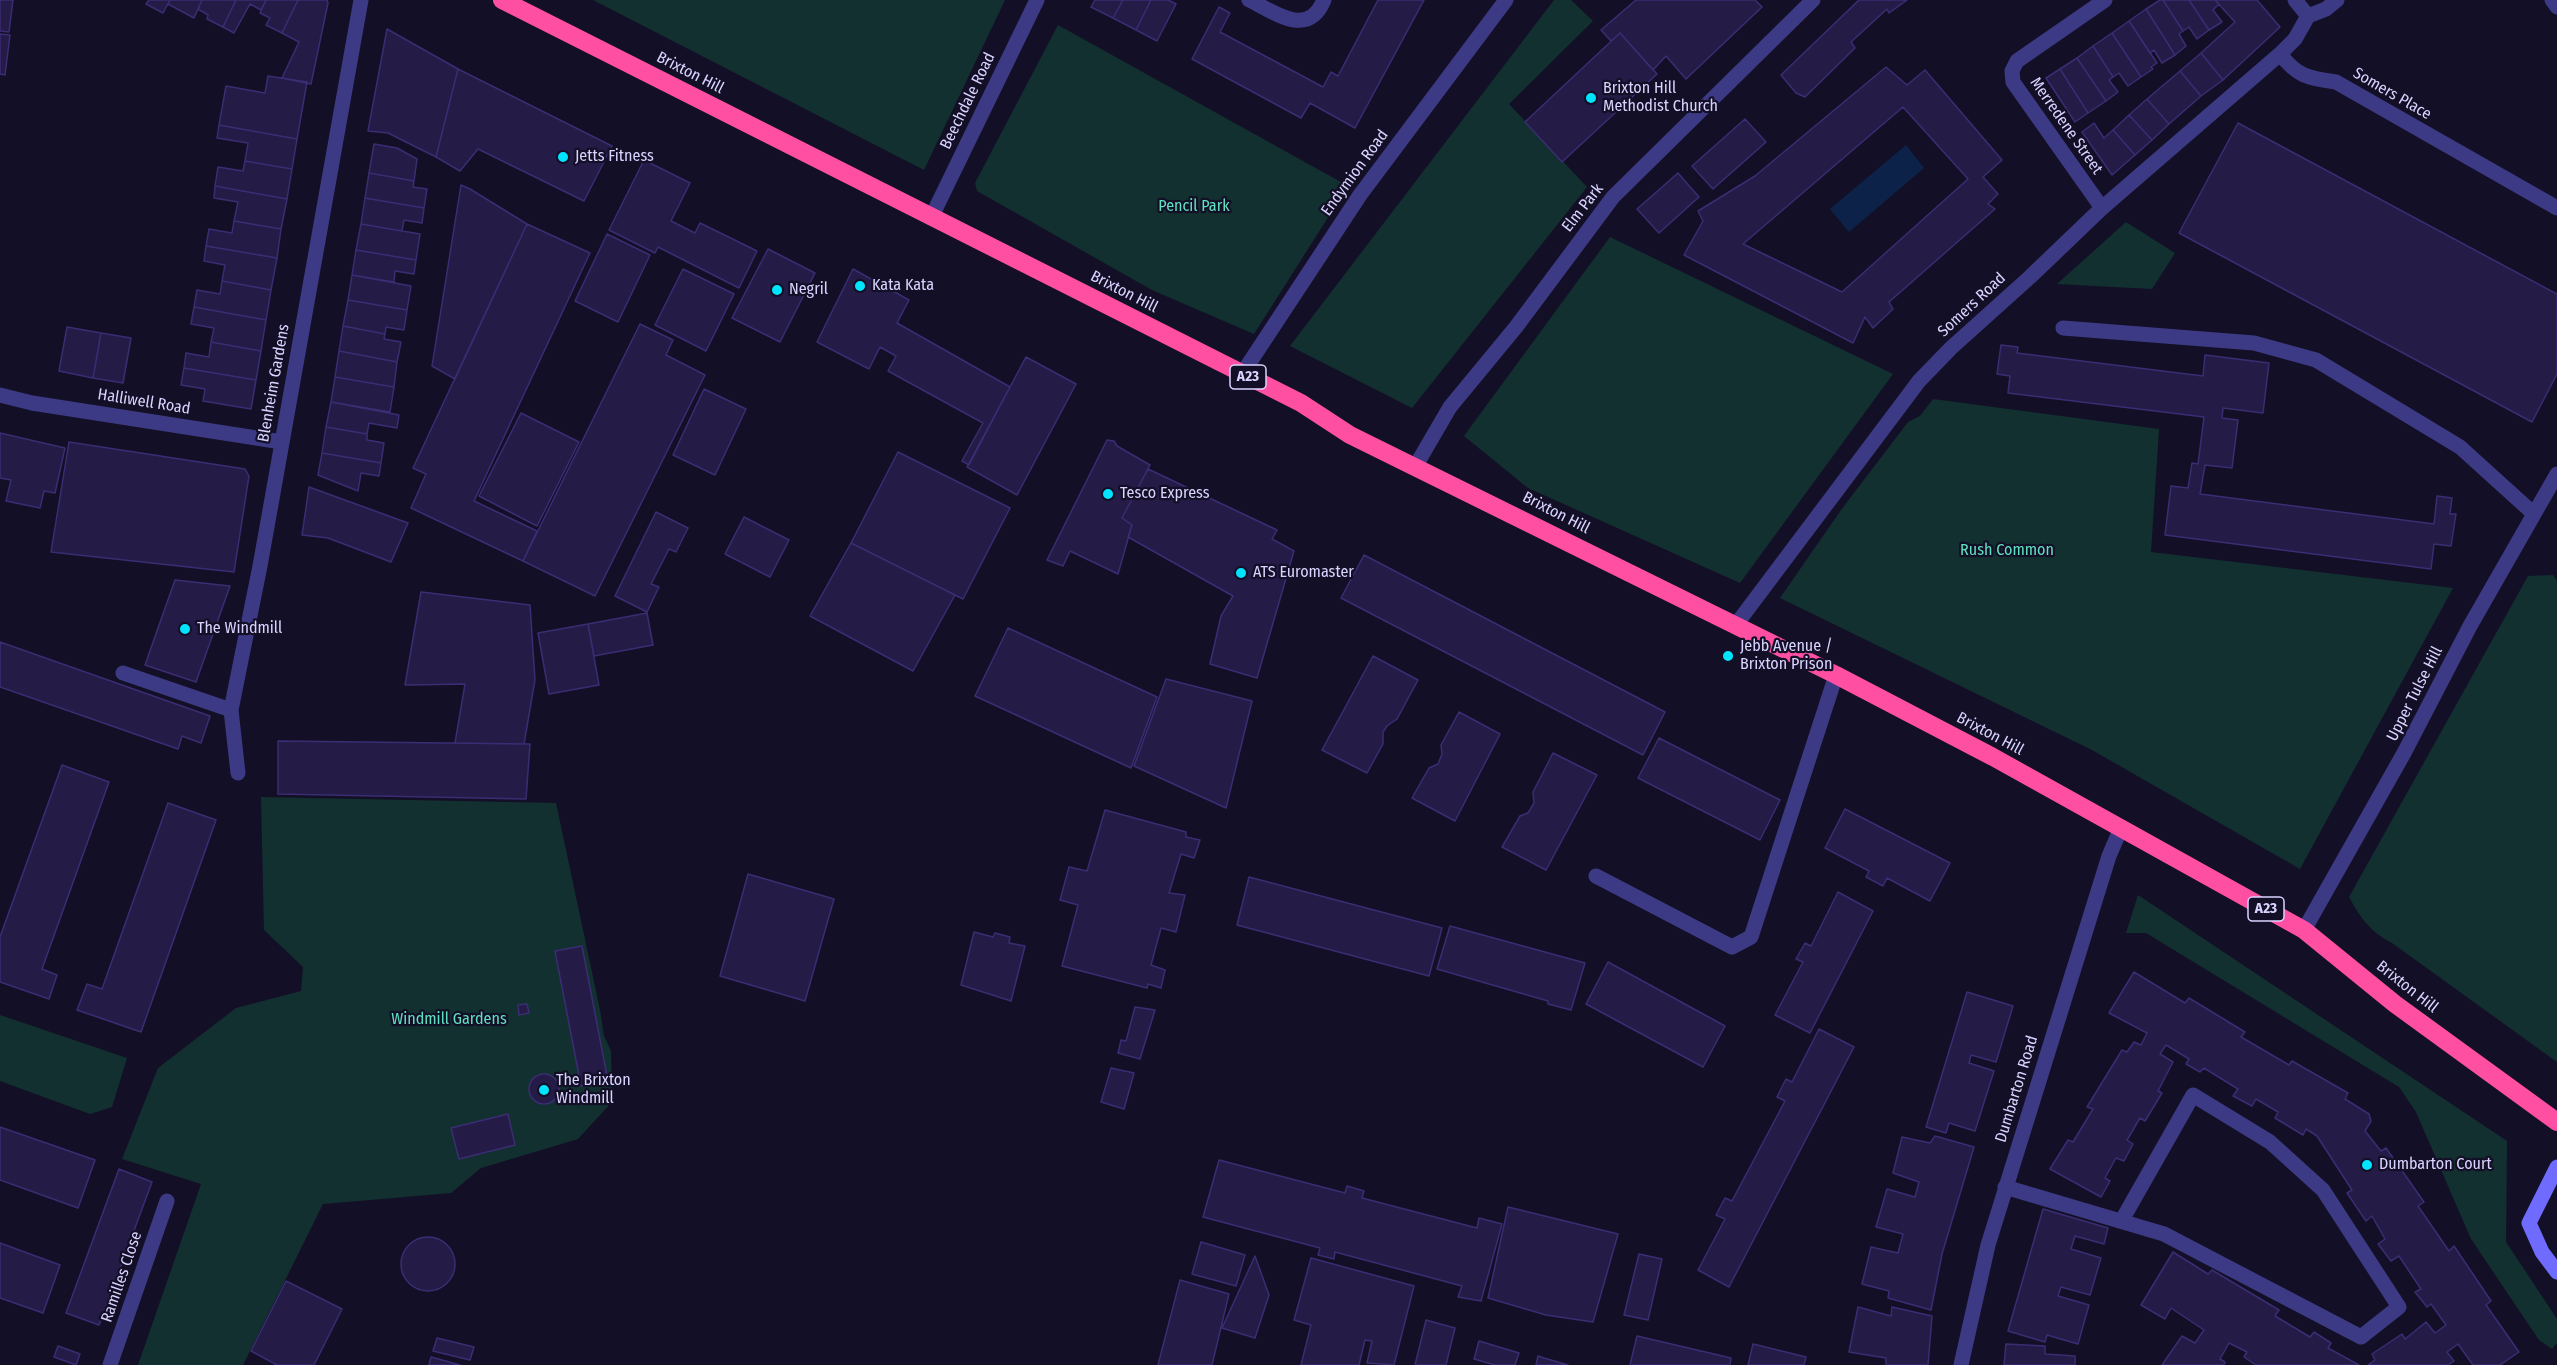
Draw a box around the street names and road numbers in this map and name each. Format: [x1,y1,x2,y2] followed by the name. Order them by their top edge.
[653,48,727,98] street label: Brixton Hill
[936,50,1000,152] street label: Beechdale Road
[2349,64,2435,124] street label: Somers Place
[2025,74,2107,178] street label: Merredene Street
[1317,126,1393,220] street label: Endymion Road
[1558,180,1608,236] street label: Elm Park
[1087,267,1161,317] street label: Brixton Hill
[1934,269,2010,341] street label: Somers Road
[254,322,294,444] street label: Blenheim Gardens
[1230,365,1266,389] road number: A23
[96,385,192,419] street label: Halliwell Road
[1519,488,1593,538] street label: Brixton Hill
[2383,643,2447,745] street label: Upper Tulse Hill
[1953,708,2027,760] street label: Brixton Hill
[2248,897,2284,921] road number: A23
[2372,957,2442,1017] street label: Brixton Hill
[1992,1033,2042,1145] street label: Dumbarton Road
[97,1229,147,1325] street label: Ramilles Close

